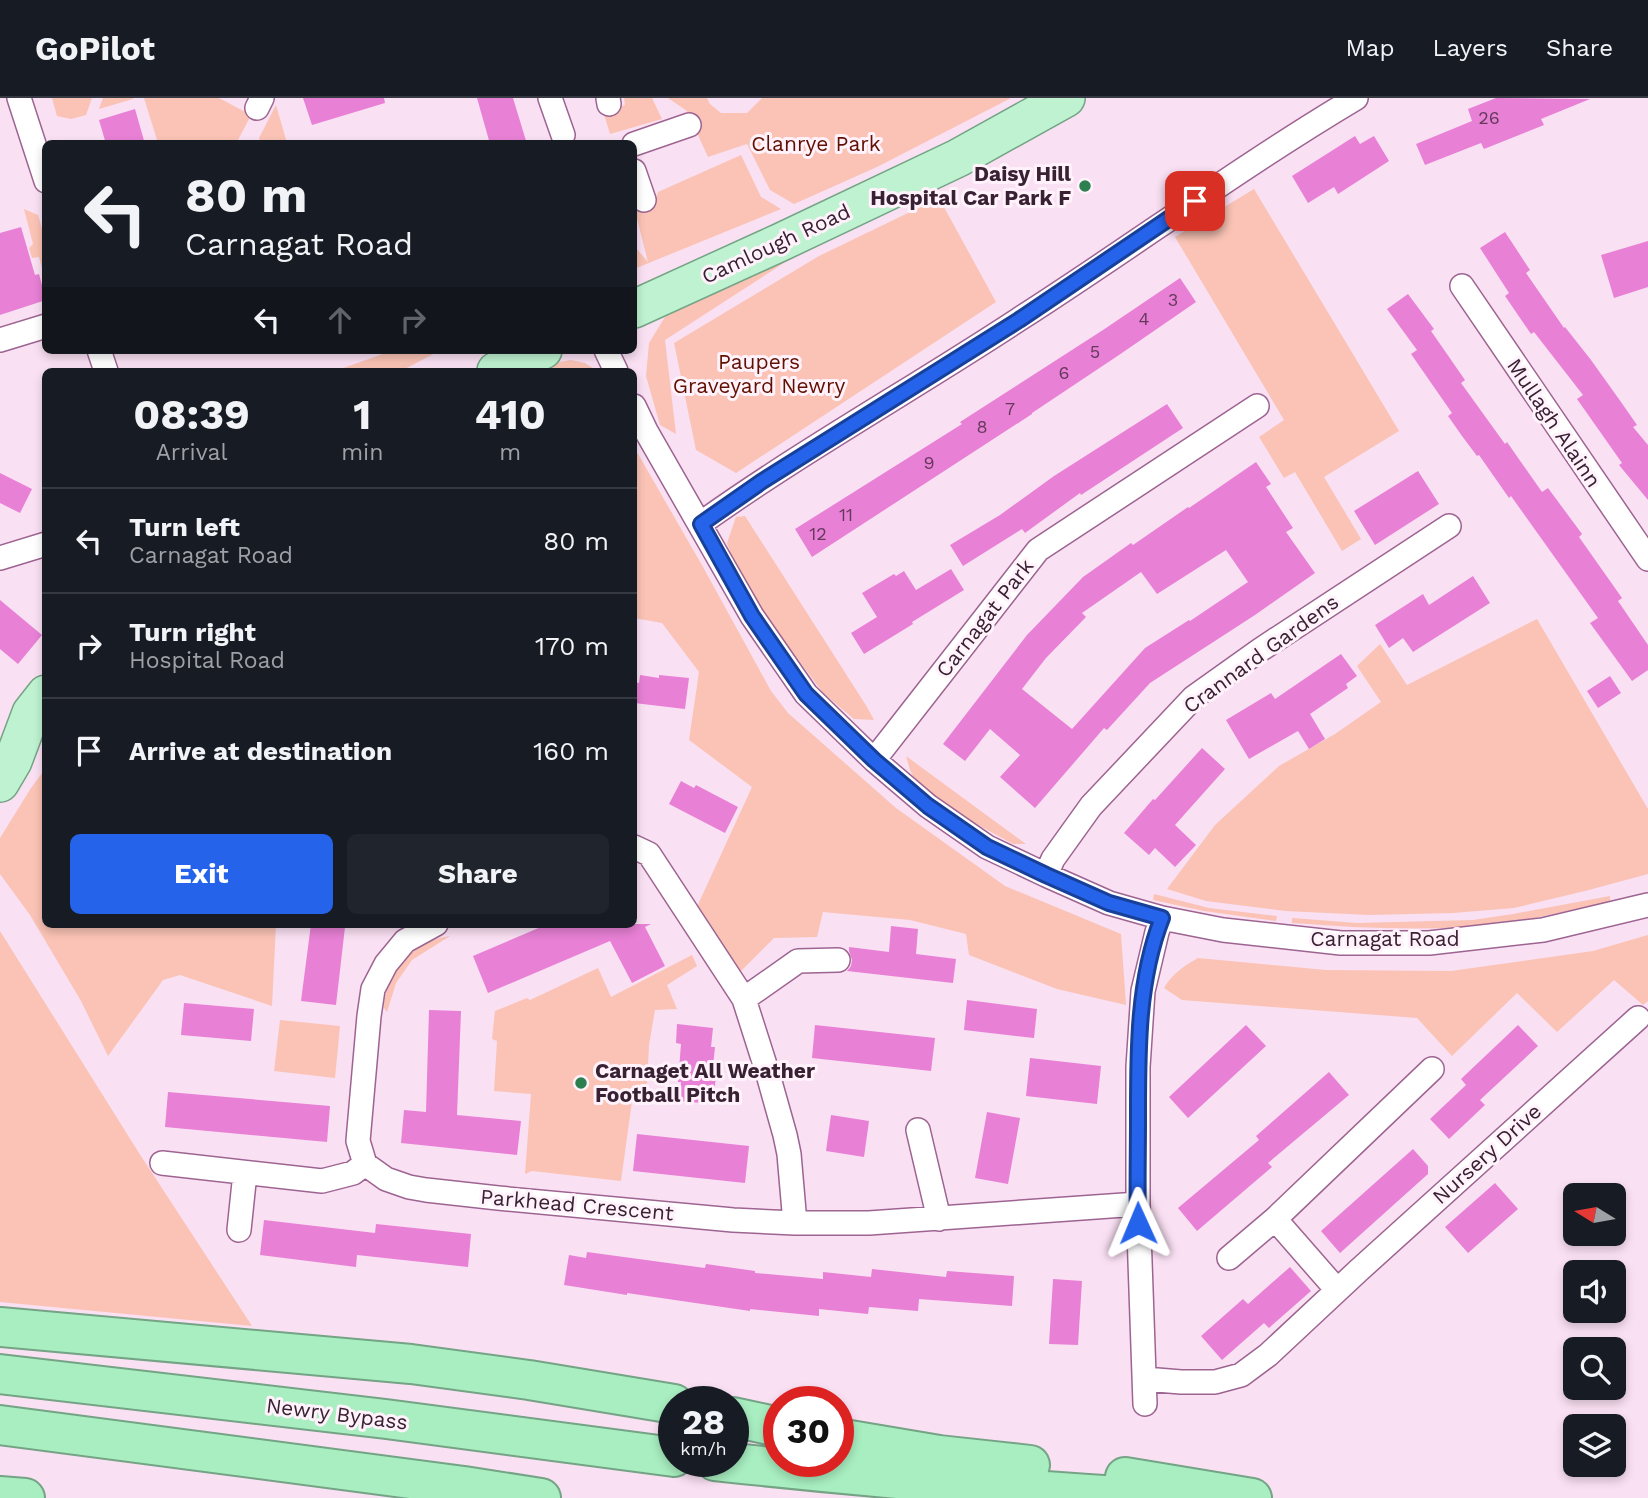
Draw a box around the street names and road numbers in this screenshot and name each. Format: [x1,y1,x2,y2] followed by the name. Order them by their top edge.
[698,198,854,289] street label: Camlough Road
[1502,354,1607,492] street label: Mullagh Alainn
[931,553,1039,682] street label: Carnagat Park
[1178,589,1343,718] street label: Crannard Gardens
[1310,926,1460,951] street label: Carnagat Road
[1427,1098,1546,1209] street label: Nursery Drive
[479,1184,675,1225] street label: Parkhead Crescent
[265,1392,409,1435] street label: Newry Bypass

